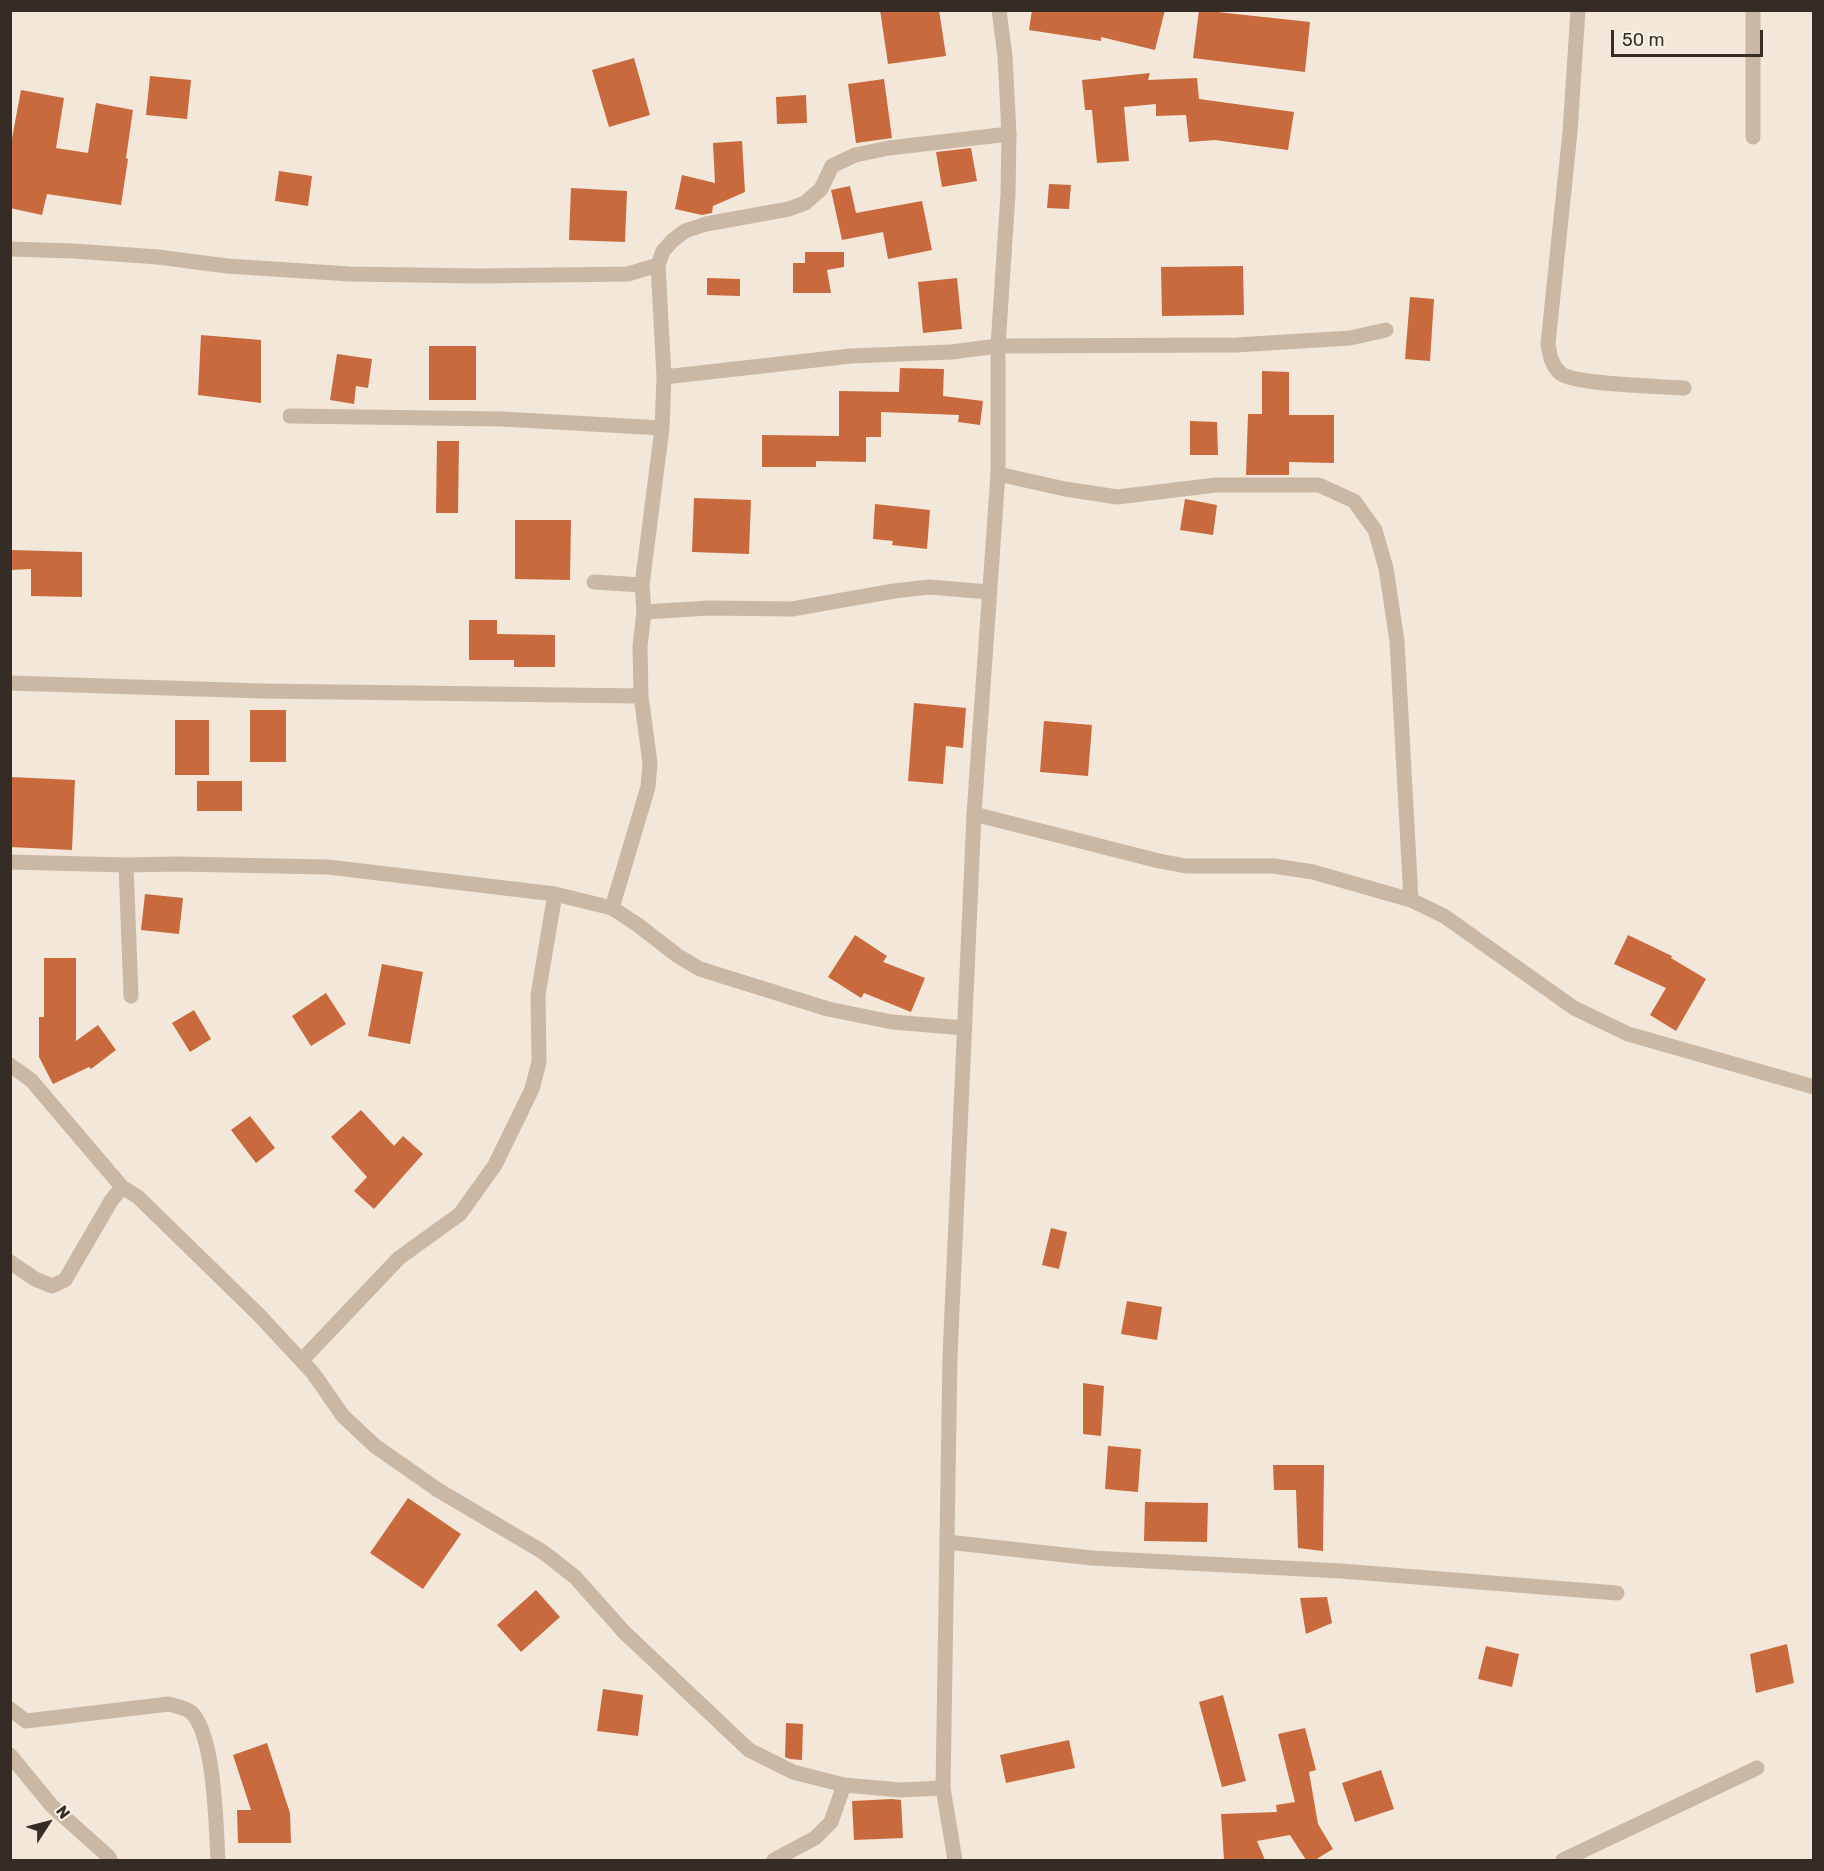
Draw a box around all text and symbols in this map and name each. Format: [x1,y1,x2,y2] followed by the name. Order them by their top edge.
[1614,18,1766,56] scale bar
[1622,29,1665,51] text: 50 m
[18,1793,78,1853] north arrow
[52,1802,74,1822] text: N

